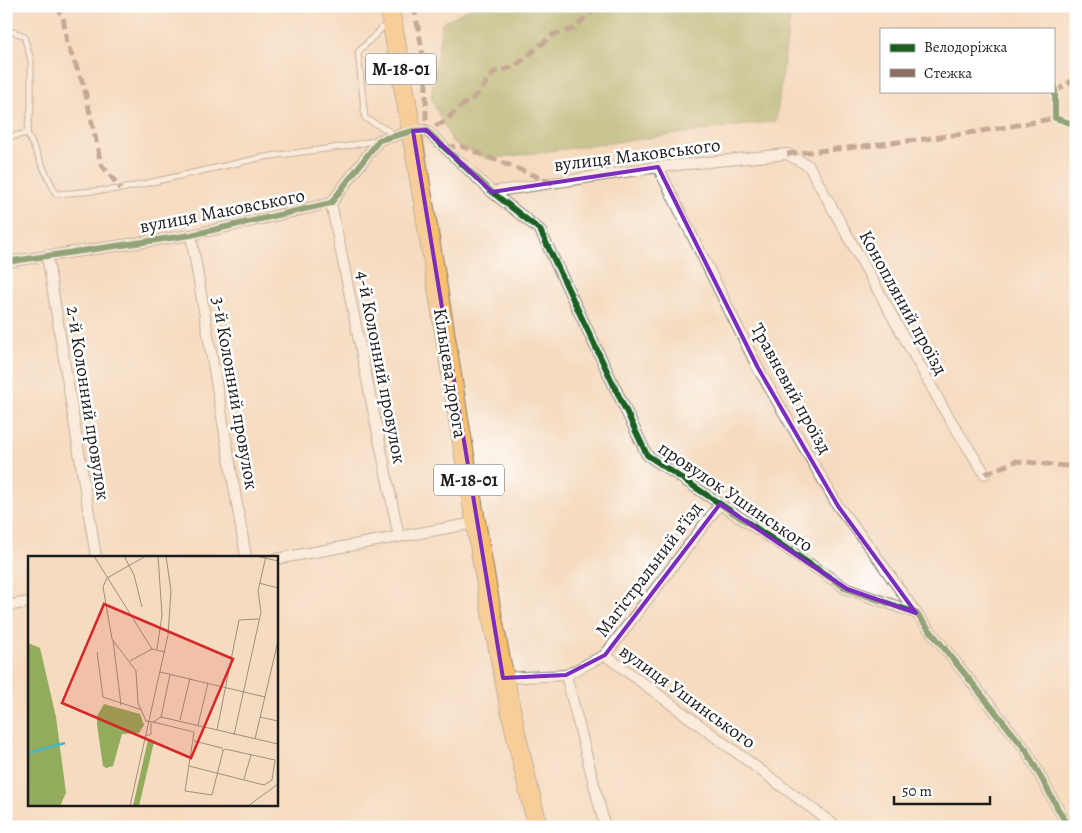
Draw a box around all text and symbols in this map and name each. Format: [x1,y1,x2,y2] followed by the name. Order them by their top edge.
[880,28,1054,92] legend
[924,37,1008,57] text: Велодоріжка
[366,54,436,85] road number: М-18-01
[924,63,972,83] text: Стежка
[552,132,722,178] street label: вулиця Маковського
[137,182,307,240] street label: вулиця Маковського
[853,226,954,379] street label: Конопляний проїзд
[350,268,413,466] street label: 4-й Колонний провулок
[205,295,265,492] street label: 3-й Колонний провулок
[60,304,116,502] street label: 2-й Колонний провулок
[427,306,473,440] street label: Кільцева дорога
[744,319,838,458] street label: Травневий проїзд
[653,435,818,558] street label: провулок Ушинського
[434,464,504,496] road number: М-18-01
[589,497,708,643] street label: Магістральний в’їзд
[28,556,278,806] inset map
[614,638,761,755] street label: вулиця Ушинського
[894,773,991,805] scale bar
[902,781,932,801] text: 50 m

